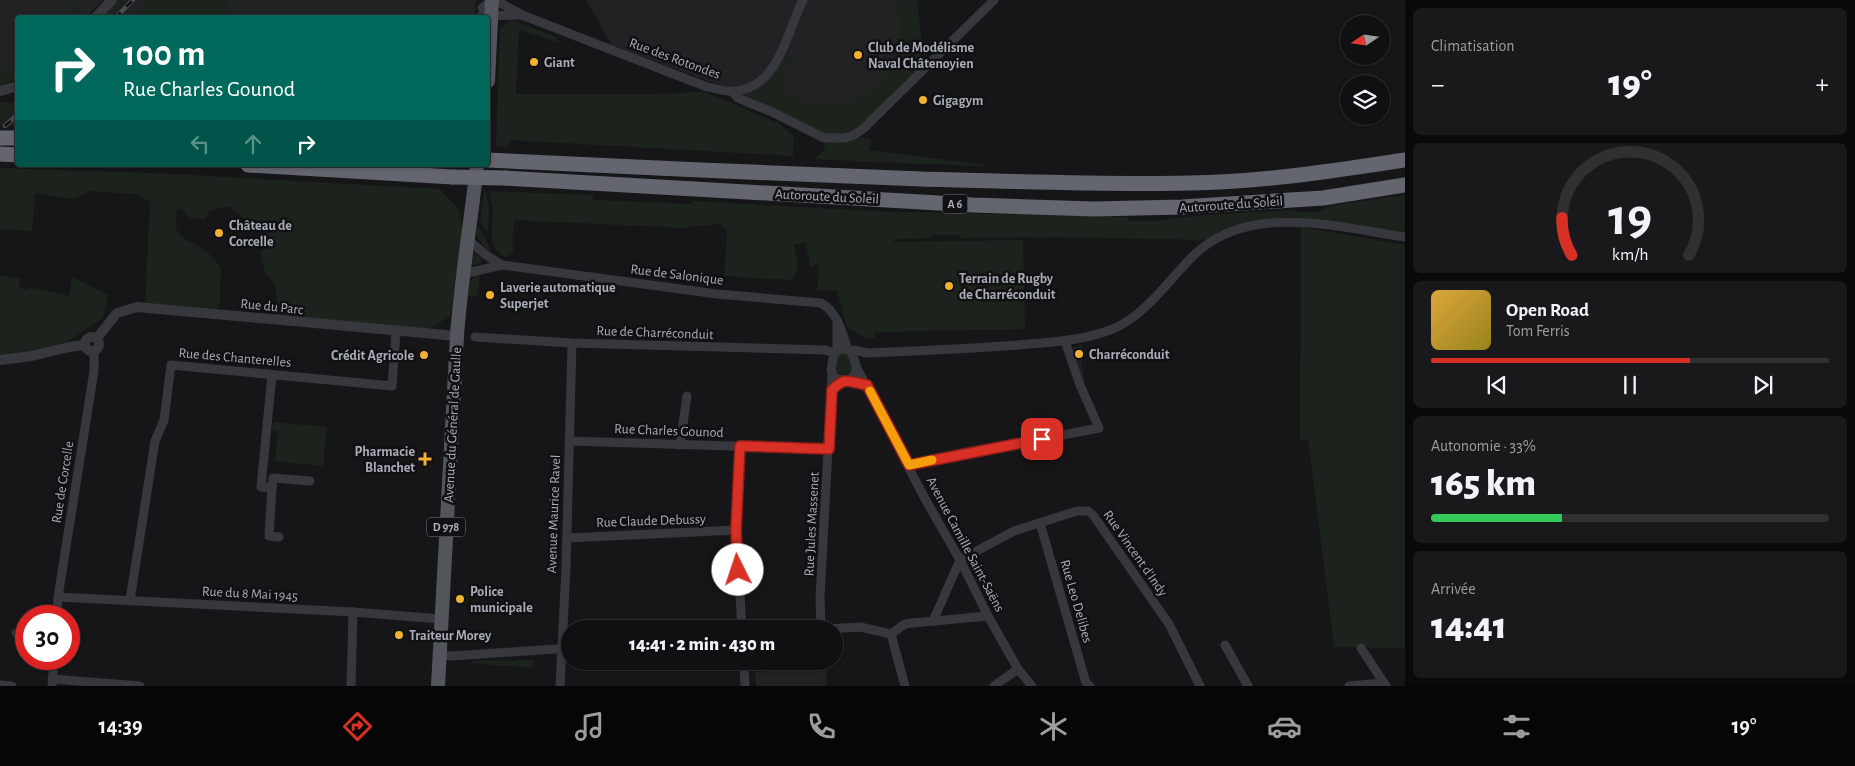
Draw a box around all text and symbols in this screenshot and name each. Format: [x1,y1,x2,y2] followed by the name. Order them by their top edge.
[1340,15,1390,65] north arrow
[1340,15,1390,125] map controls
[40,35,105,100] icon: right
[627,36,722,82] street label: Rue des Rotondes
[123,37,206,72] text: 100 m
[1431,38,1515,54] text: Climatisation
[868,41,975,71] place label: Club de Modélisme Naval Châtenoyien
[852,49,864,61] marker: Club de Modélisme Naval Châtenoyien
[528,56,540,68] marker: Giant
[544,56,575,70] place label: Giant
[1608,65,1652,103] text: 19°
[1431,71,1444,99] text: −
[1816,71,1829,99] text: +
[1340,75,1390,125] button: layers
[123,78,295,100] text: Rue Charles Gounod
[917,94,929,106] marker: Gigagym
[933,94,983,108] place label: Gigagym
[186,130,214,158] icon: left
[239,130,267,158] icon: ahead
[292,130,320,158] icon: right
[775,187,879,207] street label: Autoroute du Soleil
[1608,192,1652,244] text: 19
[942,194,968,213] road number: A 6
[1179,194,1284,216] street label: Autoroute du Soleil
[229,219,292,249] place label: Château de Corcelle
[213,227,225,239] marker: Château de Corcelle
[1612,246,1648,264] text: km/h
[630,262,724,288] street label: Rue de Salonique
[959,272,1056,302] place label: Terrain de Rugby de Charréconduit
[943,280,955,292] marker: Terrain de Rugby de Charréconduit
[500,281,616,311] place label: Laverie automatique Superjet
[484,289,496,301] marker: Laverie automatique Superjet
[240,297,305,317] street label: Rue du Parc
[1506,301,1589,320] text: Open Road
[1506,323,1570,339] text: Tom Ferris
[596,324,714,342] street label: Rue de Charréconduit
[178,346,292,370] street label: Rue des Chanterelles
[442,347,464,503] street label: Avenue du Général de Gaulle
[1073,348,1085,360] marker: Charréconduit
[1089,348,1170,362] place label: Charréconduit
[331,349,414,363] place label: Crédit Agricole
[418,349,430,361] marker: Crédit Agricole
[1483,371,1511,399] icon: previous
[1616,371,1644,399] icon: pause
[1749,371,1777,399] icon: next
[1021,418,1063,460] pin
[614,422,724,440] street label: Rue Charles Gounod
[1028,425,1056,453] icon: arrive
[1431,438,1536,454] text: Autonomie · 33%
[50,440,76,524] street label: Rue de Corcelle
[355,445,415,475] place label: Pharmacie Blanchet
[419,453,431,465] marker: Pharmacie Blanchet
[545,454,563,574] street label: Avenue Maurice Ravel
[1431,465,1536,503] text: 165 km
[802,471,822,577] street label: Rue Jules Massenet
[924,475,1007,614] street label: Avenue Camille Saint-Saëns
[1100,508,1170,599] street label: Rue Vincent d'Indy
[596,512,706,530] street label: Rue Claude Debussy
[427,518,465,536] road number: D 978
[711,543,763,595] position arrow
[1057,558,1095,644] street label: Rue Leo Delibes
[1431,581,1476,597] text: Arrivée
[202,584,298,604] street label: Rue du 8 Mai 1945
[470,585,533,615] place label: Police municipale
[454,593,466,605] marker: Police municipale
[15,605,80,670] speed limit sign: 30
[1431,608,1507,646] text: 14:41
[393,629,405,641] marker: Traiteur Morey
[409,629,492,643] place label: Traiteur Morey
[629,635,775,654] text: 14:41 · 2 min · 430 m
[340,709,375,744] icon: directions
[572,709,607,744] icon: music
[804,709,839,744] icon: phone
[1036,709,1071,744] icon: climate
[1267,709,1302,744] icon: car
[1499,709,1534,744] icon: filters
[98,715,143,737] text: 14:39
[1731,715,1756,737] text: 19°

